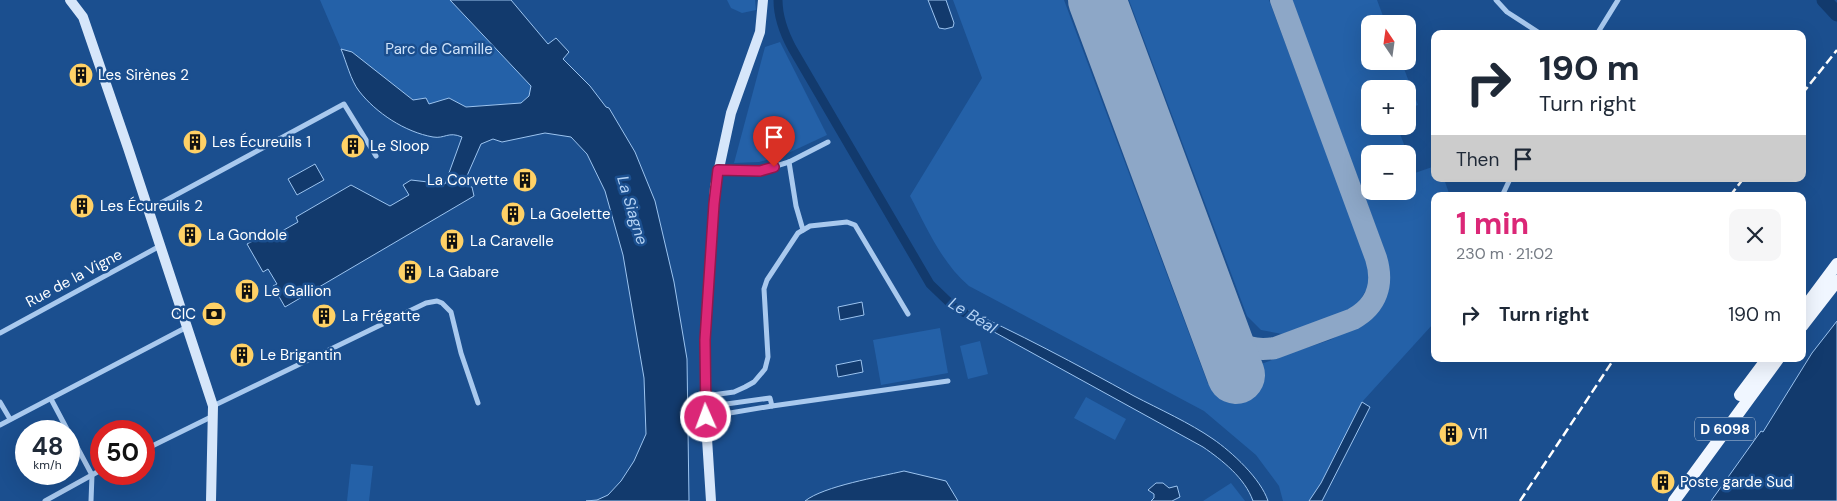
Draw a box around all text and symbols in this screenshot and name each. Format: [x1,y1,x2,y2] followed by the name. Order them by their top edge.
[1361,15,1416,70] north arrow
[1361,15,1416,200] map controls
[385,39,493,59] park label: Parc de Camille
[1539,45,1640,91] text: 190 m
[1456,50,1521,115] icon: right
[68,62,94,88] building icon: Les Sirènes 2
[98,65,189,85] place label: Les Sirènes 2
[1361,80,1416,135] button: +
[1539,89,1636,118] text: Turn right
[753,116,795,167] pin
[760,123,788,151] icon: arrive
[182,129,208,155] building icon: Les Écureuils 1
[212,132,311,152] place label: Les Écureuils 1
[340,133,366,159] building icon: Le Sloop
[370,136,429,156] place label: Le Sloop
[1361,145,1416,200] button: −
[1509,145,1537,173] icon: arrive
[1456,147,1499,172] text: Then
[512,167,538,193] building icon: La Corvette
[427,170,508,190] place label: La Corvette
[612,173,653,247] water label: La Siagne
[69,193,95,219] building icon: Les Écureuils 2
[100,196,203,216] place label: Les Écureuils 2
[500,201,526,227] building icon: La Goelette
[530,204,611,224] place label: La Goelette
[1456,204,1529,243] text: 1 min
[1729,209,1781,261] button: close
[177,222,203,248] building icon: La Gondole
[208,225,287,245] place label: La Gondole
[439,228,465,254] building icon: La Caravelle
[470,231,554,251] place label: La Caravelle
[1456,243,1553,264] text: 230 m · 21:02
[22,244,126,312] street label: Rue de la Vigne
[397,259,423,285] building icon: La Gabare
[428,262,499,282] place label: La Gabare
[234,278,260,304] building icon: Le Gallion
[264,281,331,301] place label: Le Gallion
[945,292,1001,339] water label: Le Béal
[201,301,227,327] bank icon: CIC
[1456,301,1484,329] icon: right
[1499,302,1589,327] text: Turn right
[1728,302,1781,327] text: 190 m
[311,303,337,329] building icon: La Frégatte
[171,304,196,324] place label: CIC
[342,306,420,326] place label: La Frégatte
[229,342,255,368] building icon: Le Brigantin
[260,345,342,365] place label: Le Brigantin
[679,390,731,442] position arrow
[1695,418,1755,440] road number: D 6098
[90,420,155,485] speed limit sign: 50
[1438,421,1464,447] building icon: V11
[1468,424,1487,444] place label: V11
[31,430,64,463] text: 48
[33,457,62,473] text: km/h
[1650,469,1676,495] building icon: Poste garde Sud
[1680,472,1793,492] place label: Poste garde Sud

